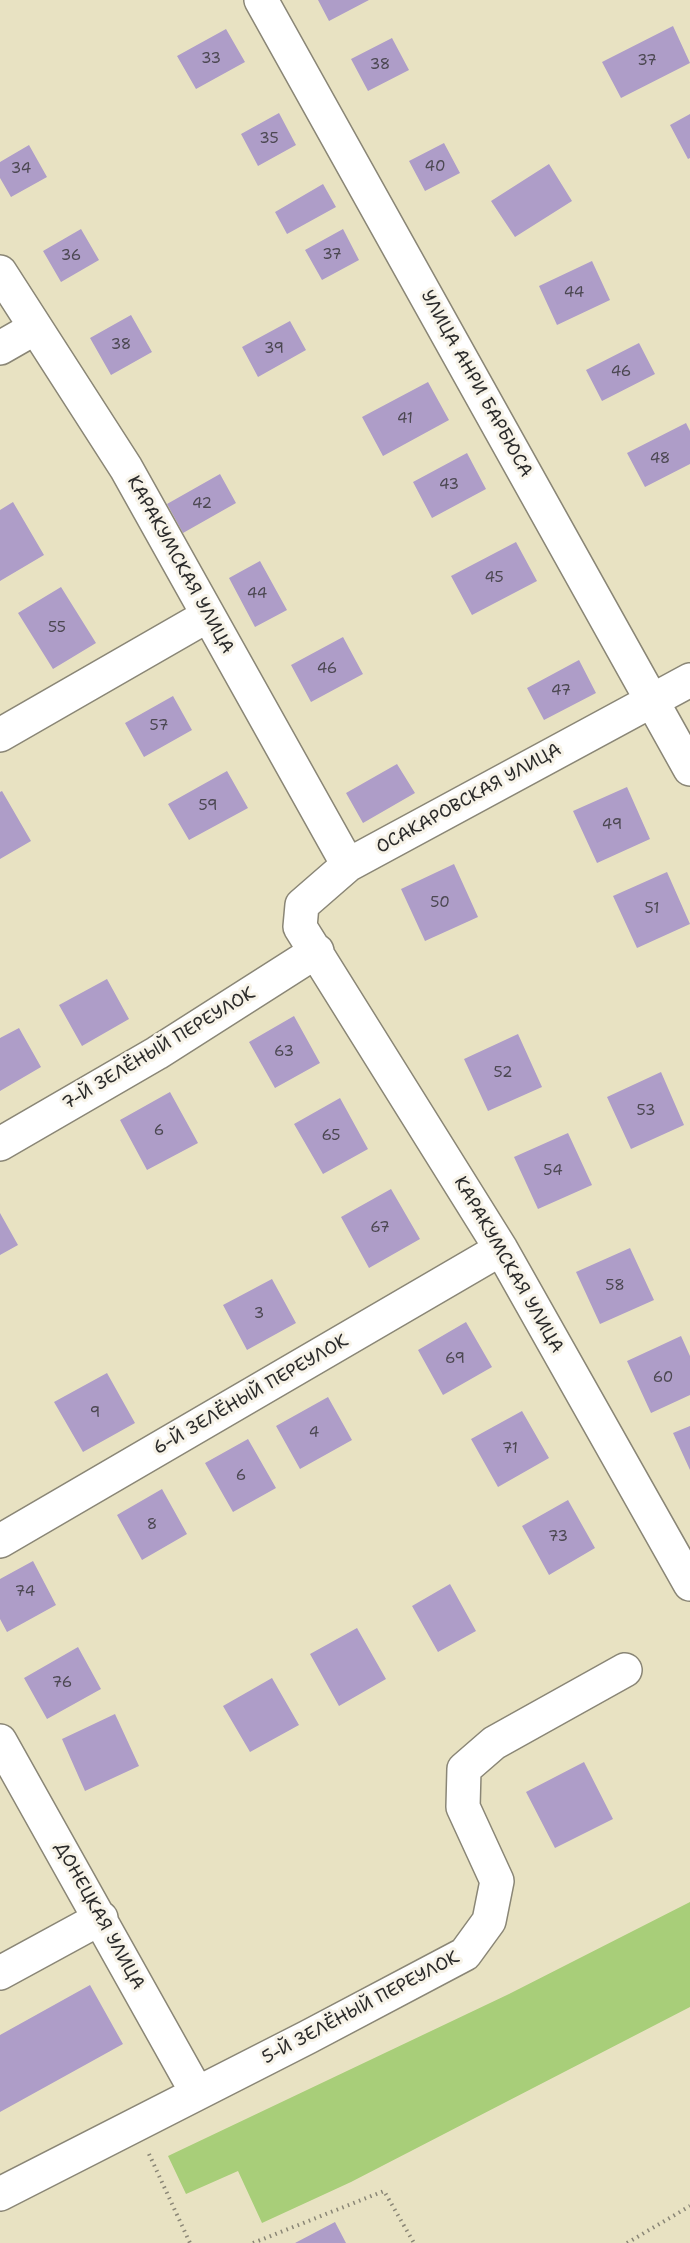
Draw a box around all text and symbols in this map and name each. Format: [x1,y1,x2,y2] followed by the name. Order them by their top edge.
[201,50,221,68] house number: 33
[637,52,657,70] house number: 37
[370,56,390,74] house number: 38
[259,130,279,148] house number: 35
[425,158,445,176] house number: 40
[11,160,31,178] house number: 34
[322,246,342,264] house number: 37
[61,247,81,265] house number: 36
[564,284,584,302] house number: 44
[416,287,536,481] street label: УЛИЦА АНРИ БАРБЮСА
[111,336,131,354] house number: 38
[264,340,284,358] house number: 39
[611,363,631,381] house number: 46
[397,410,413,428] house number: 41
[650,450,670,468] house number: 48
[122,472,238,658] street label: КАРАКУМСКАЯ УЛИЦА
[439,476,459,494] house number: 43
[192,495,212,513] house number: 42
[484,569,504,587] house number: 45
[247,585,267,603] house number: 44
[48,619,66,637] house number: 55
[317,660,337,678] house number: 46
[551,682,571,700] house number: 47
[150,717,168,735] house number: 57
[373,739,565,859] street label: ОСАКАРОВСКАЯ УЛИЦА
[199,797,217,815] house number: 59
[602,816,622,834] house number: 49
[430,894,450,912] house number: 50
[645,900,659,918] house number: 51
[59,983,259,1115] street label: 7-Й ЗЕЛЁНЫЙ ПЕРЕУЛОК
[274,1043,294,1061] house number: 63
[494,1064,512,1082] house number: 52
[637,1102,655,1120] house number: 53
[154,1122,164,1140] house number: 6
[321,1127,341,1145] house number: 65
[543,1162,563,1180] house number: 54
[449,1173,567,1357] street label: КАРАКУМСКАЯ УЛИЦА
[370,1219,390,1237] house number: 67
[605,1277,625,1295] house number: 58
[254,1305,264,1323] house number: 3
[150,1330,352,1460] street label: 6-Й ЗЕЛЁНЫЙ ПЕРЕУЛОК
[445,1350,465,1368] house number: 69
[653,1369,673,1387] house number: 60
[90,1404,100,1422] house number: 9
[309,1424,319,1442] house number: 4
[502,1440,518,1458] house number: 71
[236,1467,246,1485] house number: 6
[147,1516,157,1534] house number: 8
[548,1528,568,1546] house number: 73
[15,1583,35,1601] house number: 74
[52,1674,72,1692] house number: 76
[49,1838,149,1994] street label: ДОНЕЦКАЯ УЛИЦА
[259,1947,463,2069] street label: 5-Й ЗЕЛЁНЫЙ ПЕРЕУЛОК

